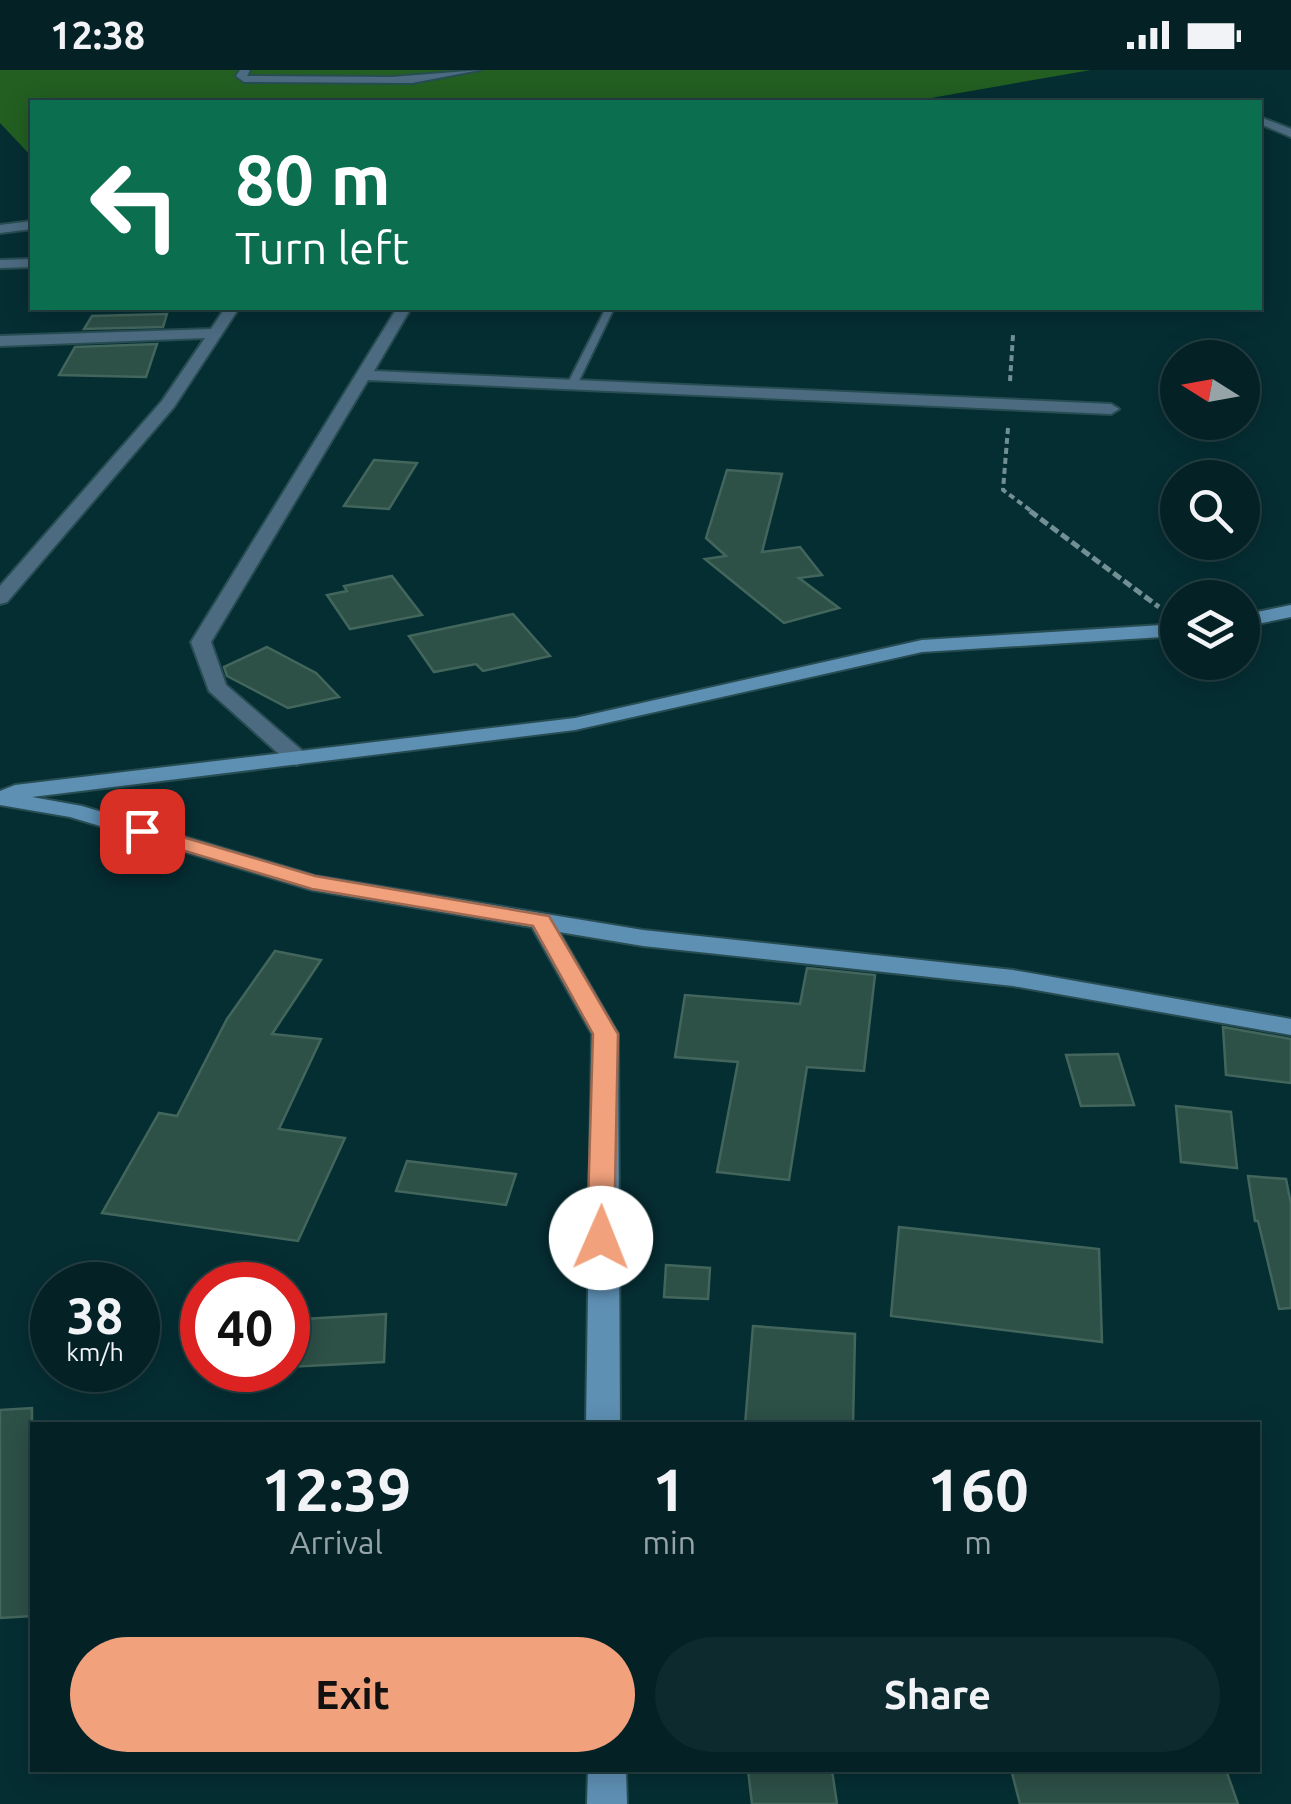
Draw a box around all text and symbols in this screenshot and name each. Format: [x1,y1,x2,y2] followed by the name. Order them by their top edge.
[50,14,145,56] text: 12:38
[70,140,200,270] icon: left
[235,140,391,218] text: 80 m
[235,222,409,273] text: Turn left
[1160,340,1260,440] north arrow
[1160,340,1260,680] map controls
[1160,460,1260,560] button: search
[1160,580,1260,680] button: layers
[100,789,185,874] pin
[115,804,170,859] icon: arrive
[549,1186,653,1290] position arrow
[180,1262,310,1392] speed limit sign: 40
[67,1287,123,1343] text: 38
[66,1338,124,1366] text: km/h
[261,1455,411,1522] text: 12:39
[652,1455,686,1522] text: 1
[927,1455,1029,1522] text: 160
[290,1524,383,1560] text: Arrival
[642,1524,696,1560] text: min
[964,1524,992,1560] text: m
[70,1637,635,1752] button: Exit
[655,1637,1220,1752] button: Share

